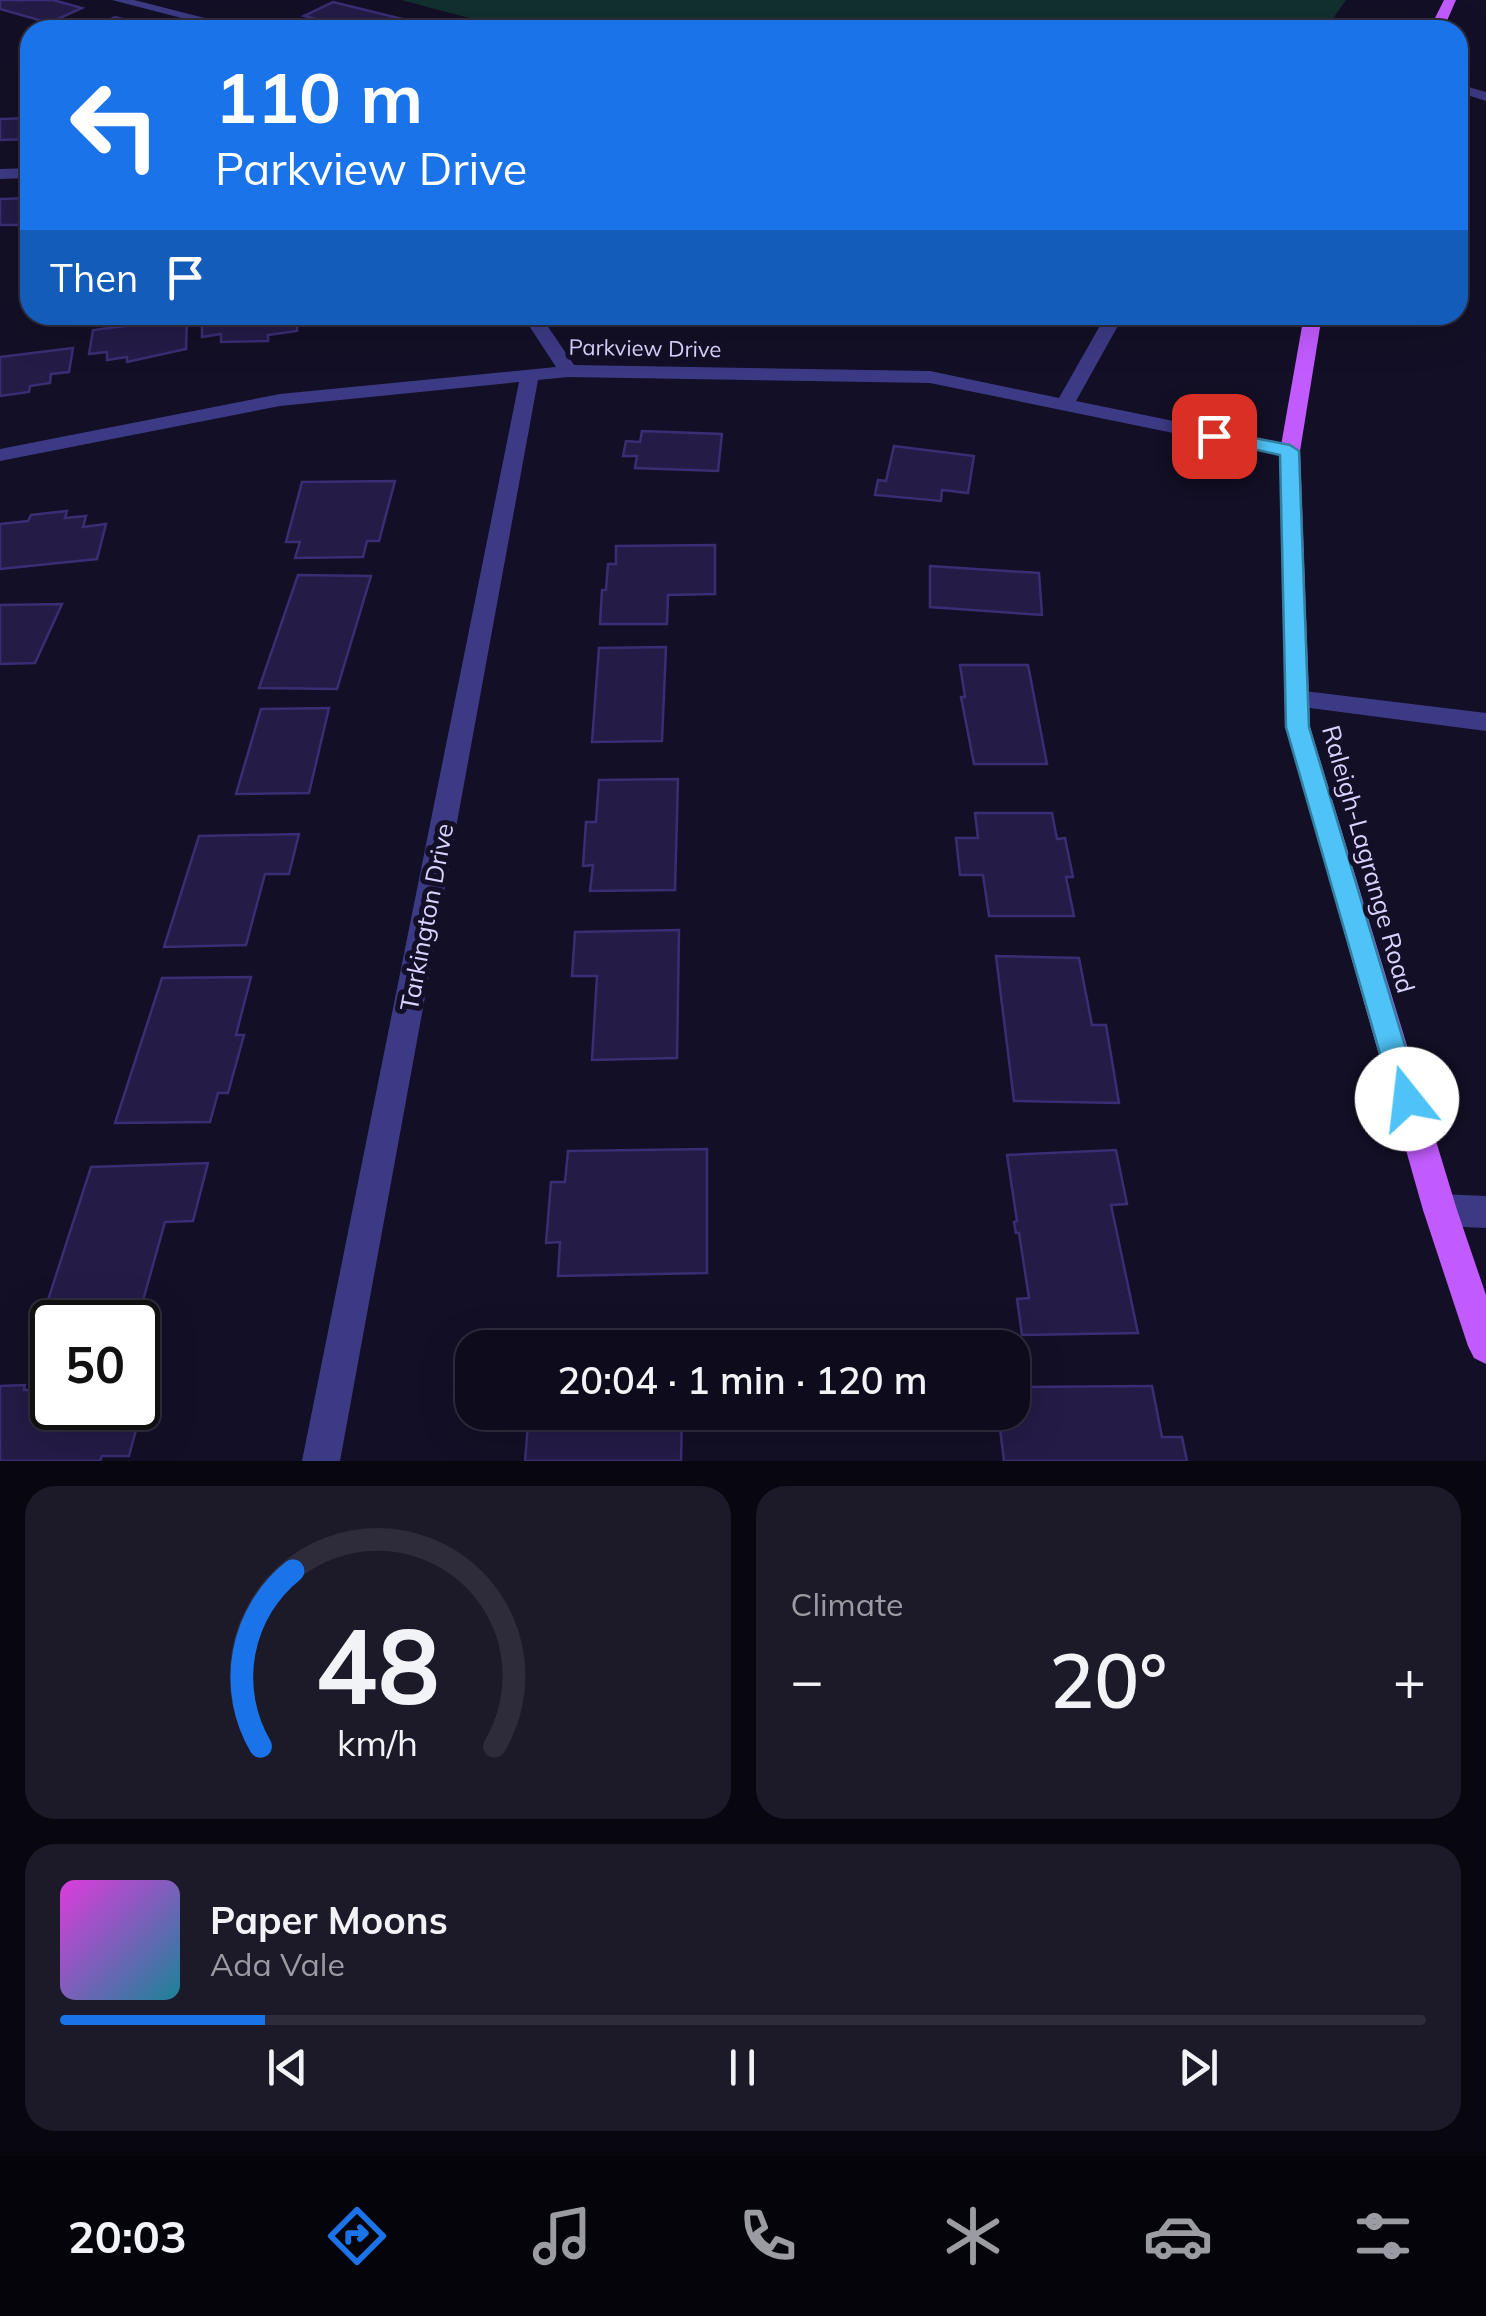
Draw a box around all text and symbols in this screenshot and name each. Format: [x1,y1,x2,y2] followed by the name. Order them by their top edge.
[215,53,423,141] text: 110 m
[50,60,180,190] icon: left
[215,140,527,196] text: Parkview Drive
[158,250,213,305] icon: arrive
[50,254,138,302] text: Then
[568,333,722,363] street label: Parkview Drive
[1172,394,1257,479] pin
[1187,409,1242,464] icon: arrive
[1316,722,1422,996] street label: Raleigh-Lagrange Road
[393,821,459,1013] street label: Tarkington Drive
[1355,1047,1459,1151] position arrow
[30,1300,160,1430] speed limit sign: 50
[557,1356,928,1404] text: 20:04 · 1 min · 120 m
[791,1584,903,1624] text: Climate
[315,1599,440,1730] text: 48
[1049,1633,1167,1727] text: 20°
[791,1645,824,1714] text: −
[1393,1645,1426,1714] text: +
[337,1720,418,1765] text: km/h
[210,1896,448,1944] text: Paper Moons
[210,1944,345,1984] text: Ada Vale
[260,2040,315,2095] icon: previous
[715,2040,770,2095] icon: pause
[1171,2040,1226,2095] icon: next
[322,2201,392,2271] icon: directions
[527,2201,597,2271] icon: music
[733,2201,803,2271] icon: phone
[938,2201,1008,2271] icon: climate
[1143,2201,1213,2271] icon: car
[1348,2201,1418,2271] icon: filters
[68,2208,187,2264] text: 20:03

